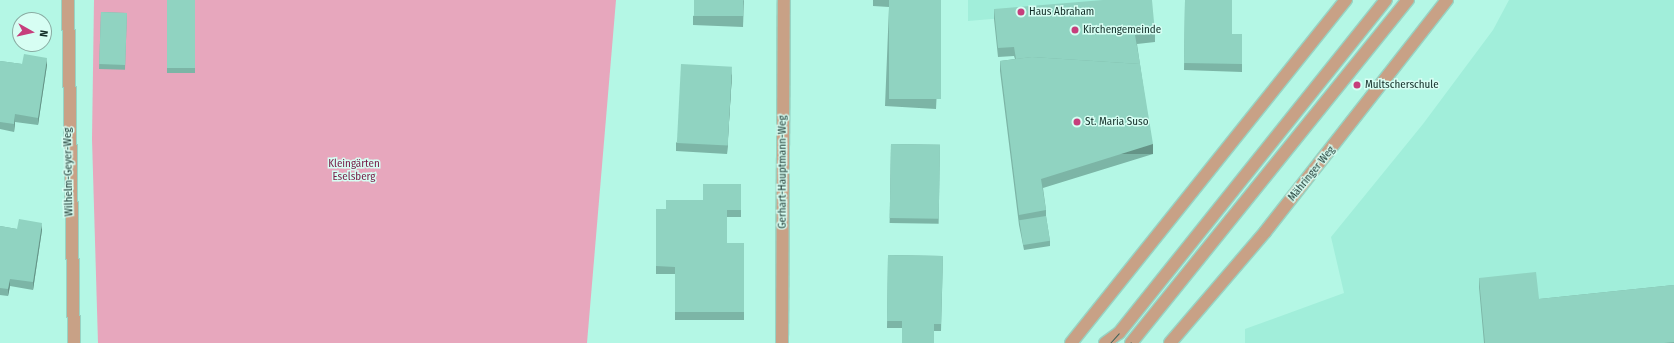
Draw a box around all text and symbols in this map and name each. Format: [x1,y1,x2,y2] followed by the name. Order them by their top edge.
[1029,5,1094,19] place label: Haus Abraham
[1016,7,1026,17] marker: Haus Abraham
[12,12,52,52] north arrow
[1083,23,1161,37] place label: Kirchengemeinde
[1070,25,1080,35] marker: Kirchengemeinde
[36,29,50,38] text: N
[1365,78,1439,92] place label: Multscherschule
[1352,80,1362,90] marker: Multscherschule
[776,115,790,229] street label: Gerhart-Hauptmann-Weg
[1085,115,1149,129] place label: St. Maria Suso
[1072,117,1082,127] marker: St. Maria Suso
[62,127,76,217] street label: Wilhelm-Geyer-Weg
[1286,144,1338,204] street label: Mähringer Weg
[328,158,380,184] park label: Kleingärten Eselsberg

